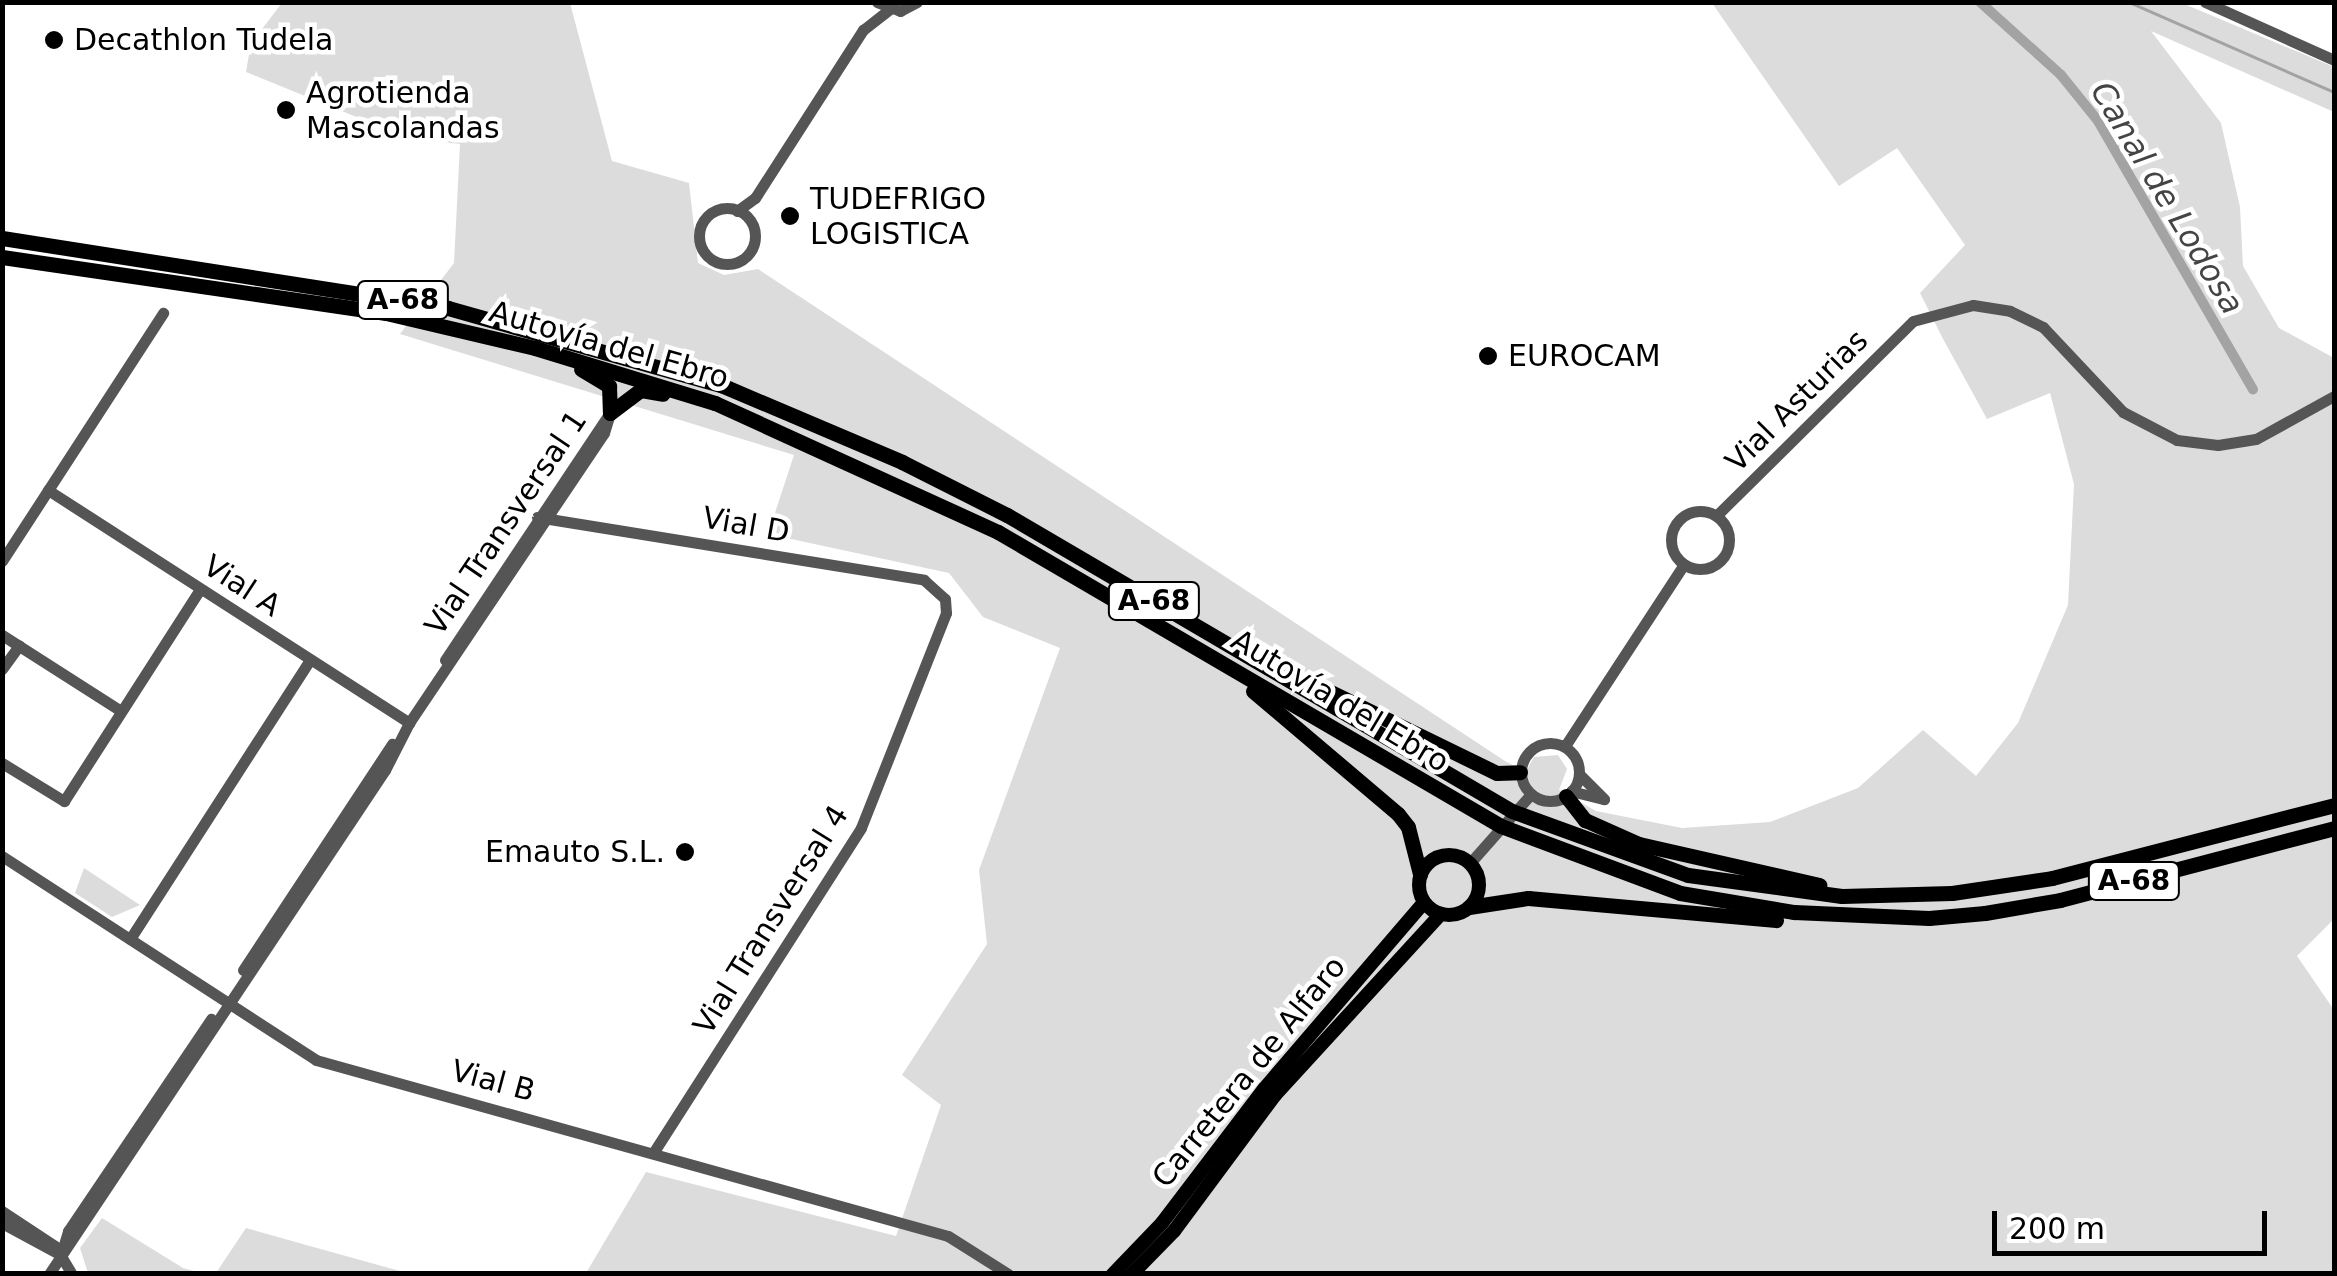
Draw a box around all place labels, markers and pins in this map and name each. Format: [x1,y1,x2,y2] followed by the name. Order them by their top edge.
[74,22,333,58] place label: Decathlon Tudela
[43,29,65,51] marker: Decathlon Tudela
[306,75,500,146] place label: Agrotienda Mascolandas
[275,99,297,121] marker: Agrotienda Mascolandas
[810,181,986,252] place label: TUDEFRIGO LOGISTICA
[779,205,801,227] marker: TUDEFRIGO LOGISTICA
[1508,338,1661,374] place label: EUROCAM
[1477,345,1499,367] marker: EUROCAM
[485,834,665,870] place label: Emauto S.L.
[674,841,696,863] marker: Emauto S.L.

